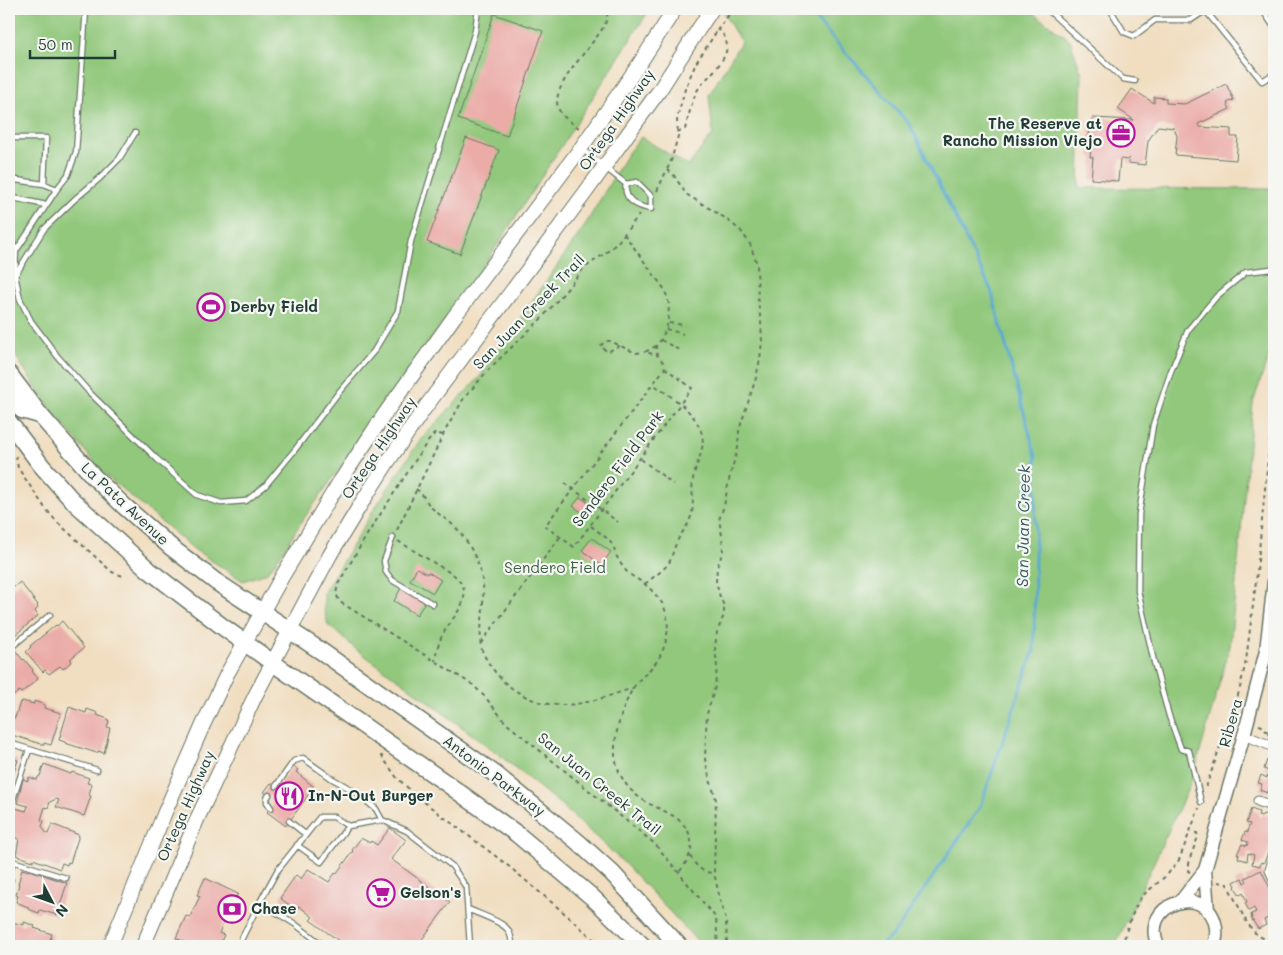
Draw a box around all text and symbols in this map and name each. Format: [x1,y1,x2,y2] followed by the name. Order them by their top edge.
[30,28,115,60] scale bar
[38,34,73,54] text: 50 m
[574,65,659,174] street label: Ortega Highway
[942,113,1102,150] place label: The Reserve at Rancho Mission Viejo
[1106,118,1136,148] office icon: The Reserve at Rancho Mission Viejo
[468,249,589,373] street label: San Juan Creek Trail
[196,292,226,322] sports icon: Derby Field
[230,296,318,316] place label: Derby Field
[336,392,420,503] street label: Ortega Highway
[567,406,667,530] street label: Sendero Field Park
[77,457,174,549] street label: La Pata Avenue
[1011,464,1034,587] water label: San Juan Creek
[504,557,606,577] park label: Sendero Field
[1214,696,1247,749] street label: Ribera
[534,727,665,839] street label: San Juan Creek Trail
[439,730,550,820] street label: Antonio Parkway
[152,747,219,864] street label: Ortega Highway
[274,781,304,811] restaurant icon: In-N-Out Burger
[308,785,434,805] place label: In-N-Out Burger
[28,878,78,928] north arrow
[366,878,396,908] supermarket icon: Gelson's
[400,882,461,902] place label: Gelson's
[217,894,247,924] bank icon: Chase
[251,898,297,918] place label: Chase
[52,901,73,921] text: N

